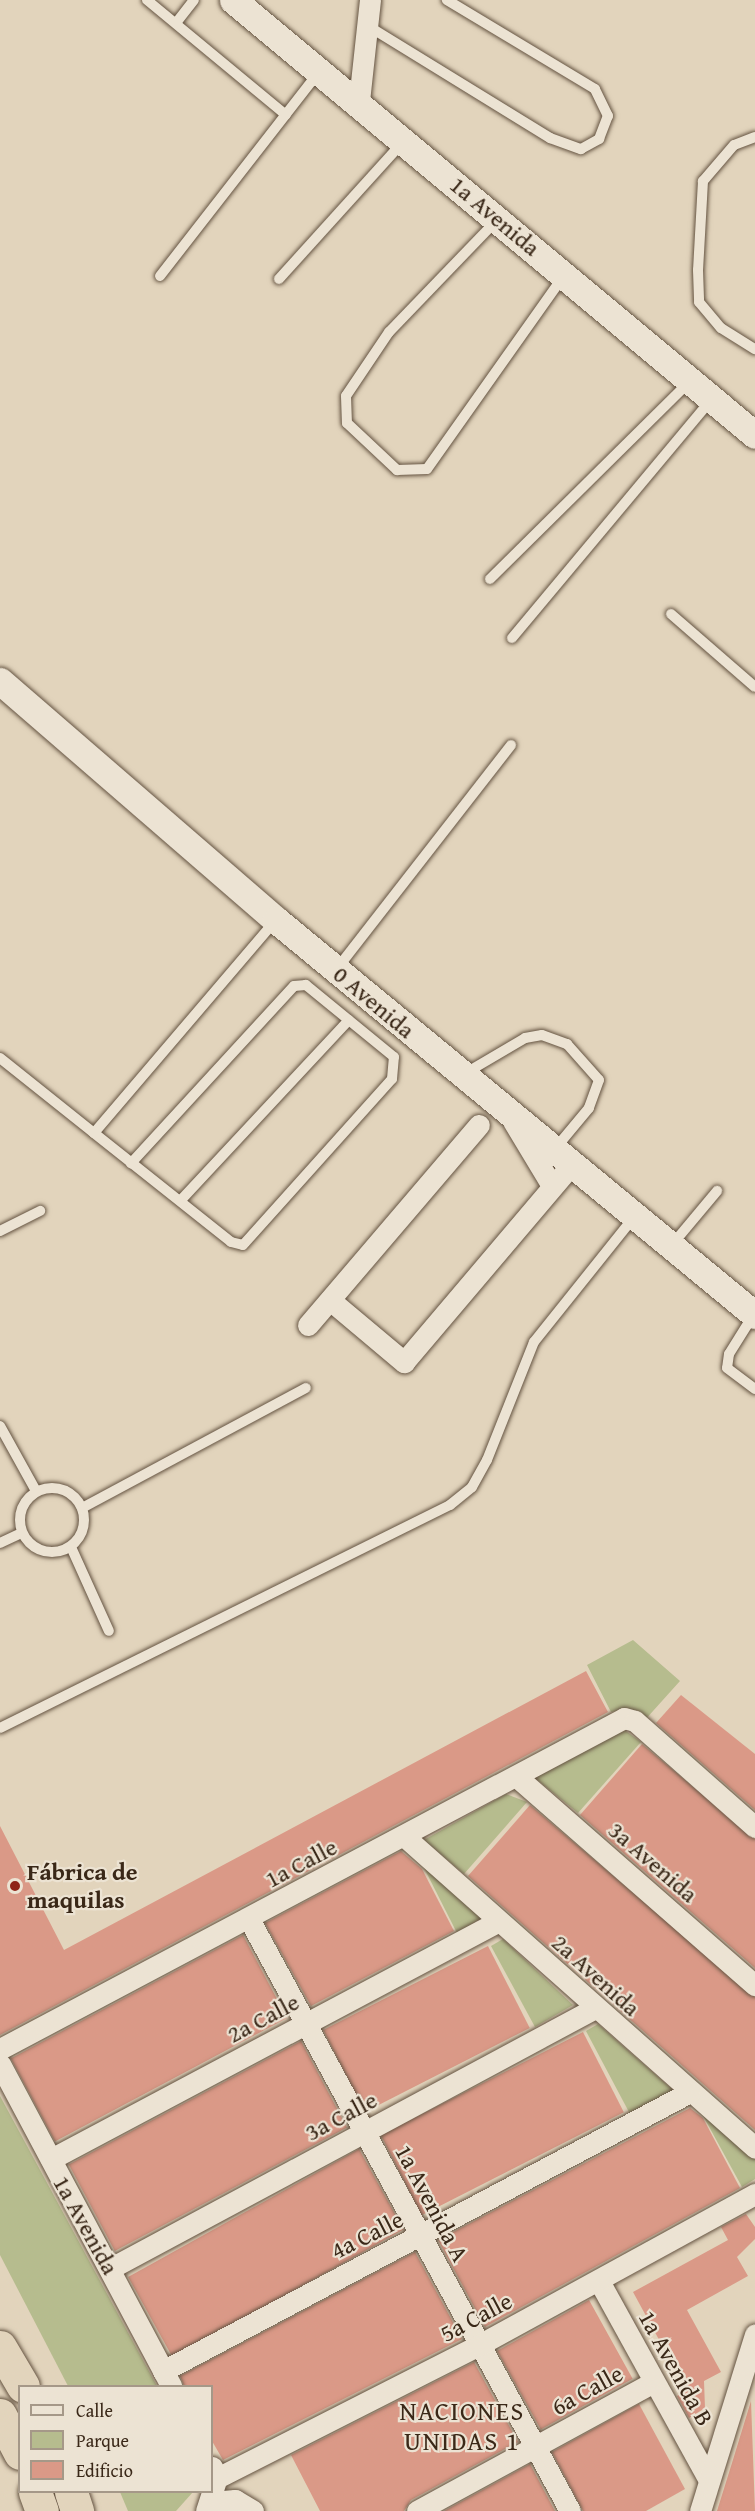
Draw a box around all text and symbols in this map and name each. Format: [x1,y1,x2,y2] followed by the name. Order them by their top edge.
[444,170,546,262] street label: 1a Avenida
[328,960,420,1044] street label: 0 Avenida
[603,1816,703,1908] street label: 3a Avenida
[260,1832,342,1894] street label: 1a Calle
[27,1858,138,1914] place label: Fábrica de maquilas
[8,1879,22,1893] marker: Fábrica de maquilas
[546,1928,646,2022] street label: 2a Avenida
[222,1987,304,2049] street label: 2a Calle
[300,2085,382,2147] street label: 3a Calle
[389,2140,475,2266] street label: 1a Avenida A
[47,2171,125,2279] street label: 1a Avenida
[326,2205,408,2265] street label: 4a Calle
[435,2286,517,2348] street label: 5a Calle
[633,2305,719,2431] street label: 1a Avenida B
[546,2359,628,2421] street label: 6a Calle
[18,2385,213,2493] legend
[399,2395,525,2456] district label: NACIONES UNIDAS 1
[76,2397,113,2424] text: Calle
[76,2427,129,2454] text: Parque
[76,2457,133,2484] text: Edificio

